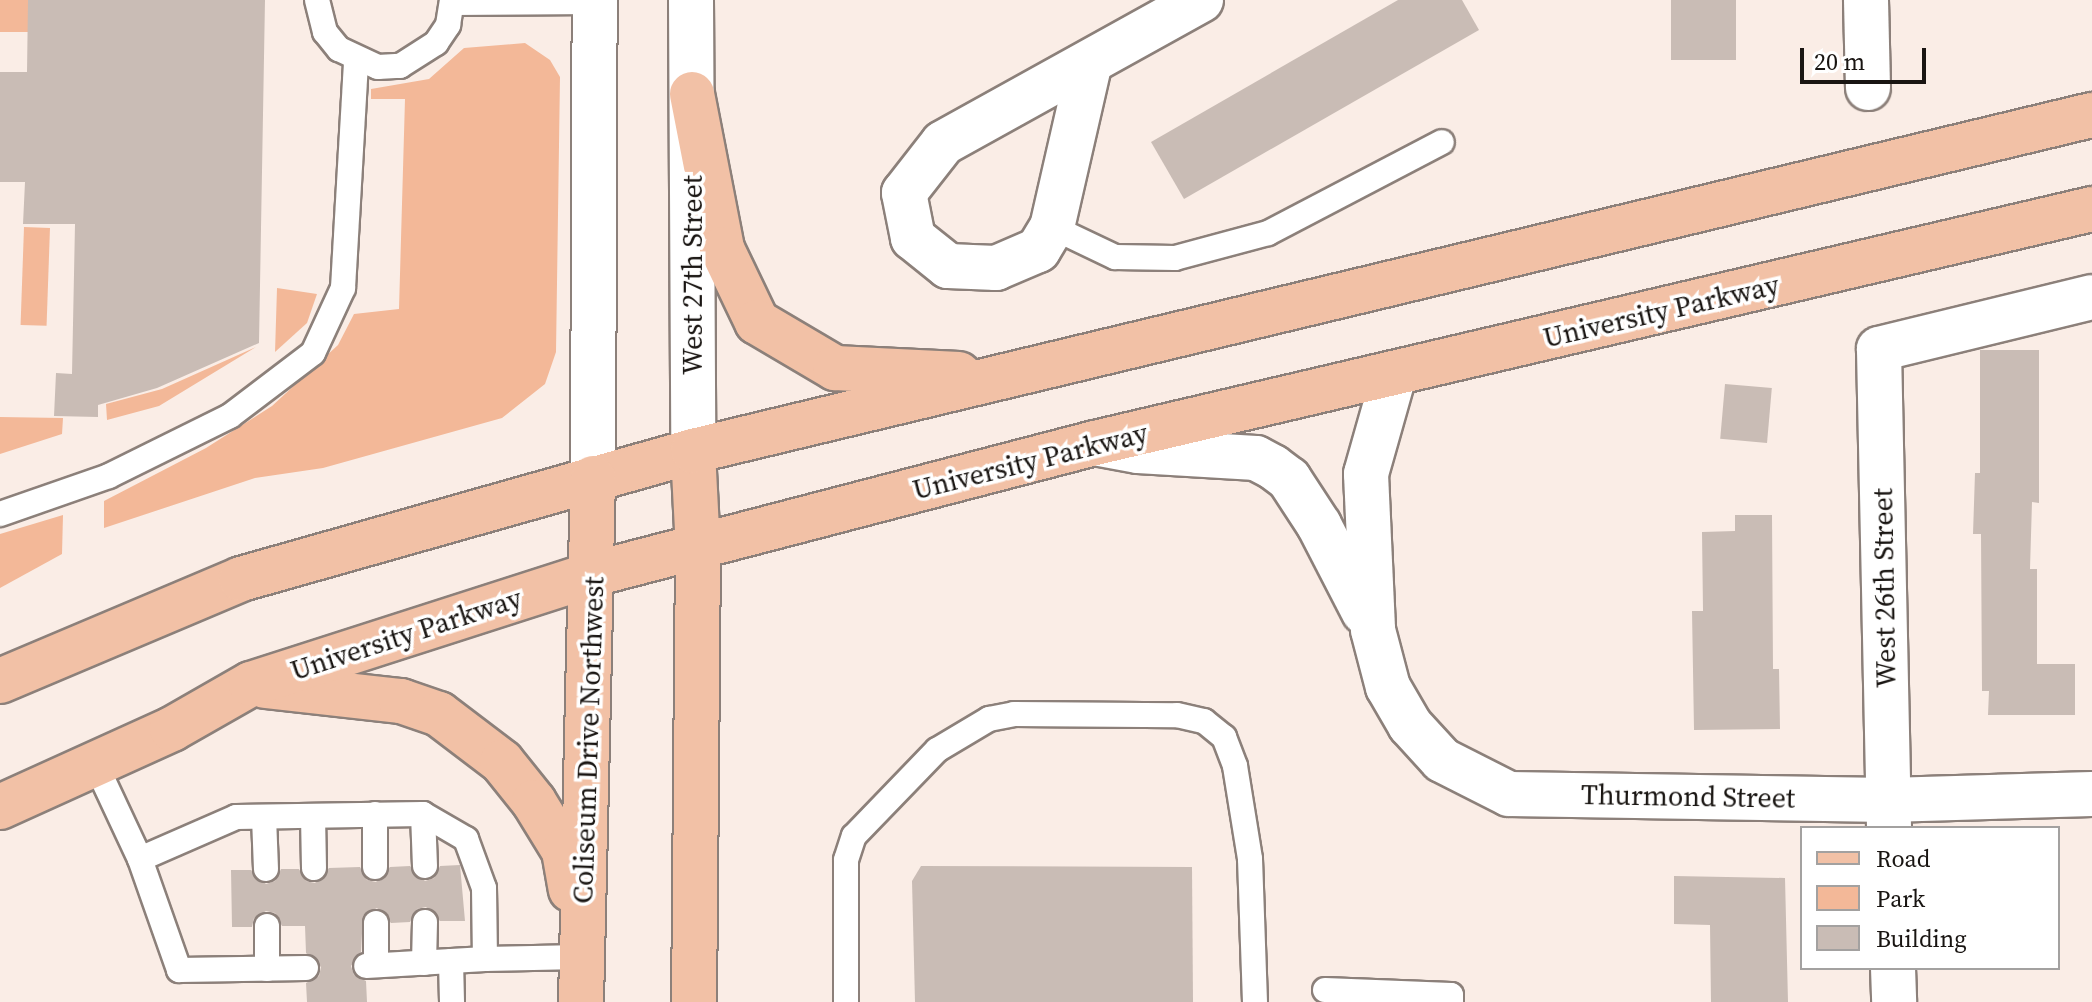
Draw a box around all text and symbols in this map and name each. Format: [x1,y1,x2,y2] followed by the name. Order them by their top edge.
[1804,32,1930,82] scale bar
[1814,45,1865,78] text: 20 m
[675,175,709,375] street label: West 27th Street
[1540,268,1782,354] street label: University Parkway
[909,416,1151,506] street label: University Parkway
[1865,488,1903,688] street label: West 26th Street
[565,576,611,904] street label: Coliseum Drive Northwest
[286,581,526,687] street label: University Parkway
[1581,777,1795,815] street label: Thurmond Street
[1800,826,2060,970] legend
[1876,842,1930,875] text: Road
[1876,882,1925,915] text: Park
[1876,922,1967,955] text: Building

